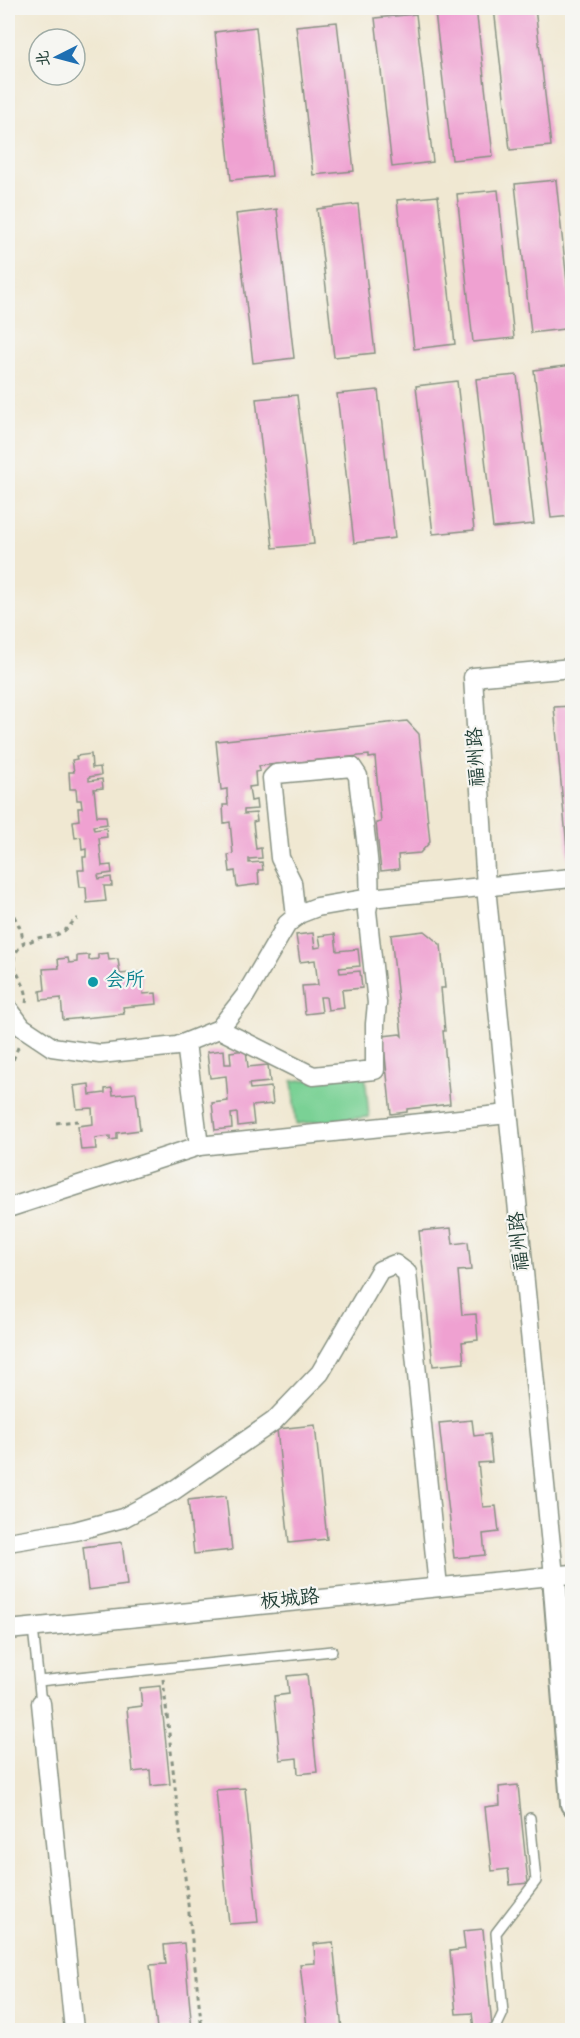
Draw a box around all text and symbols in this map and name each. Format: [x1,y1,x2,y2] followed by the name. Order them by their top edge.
[27,27,87,87] north arrow
[32,49,57,67] text: 北
[462,725,494,788] street label: 福州路
[105,968,145,996] place label: 会所
[86,975,100,989] marker: 会所
[504,1209,538,1272] street label: 福州路
[259,1584,322,1618] street label: 板城路

